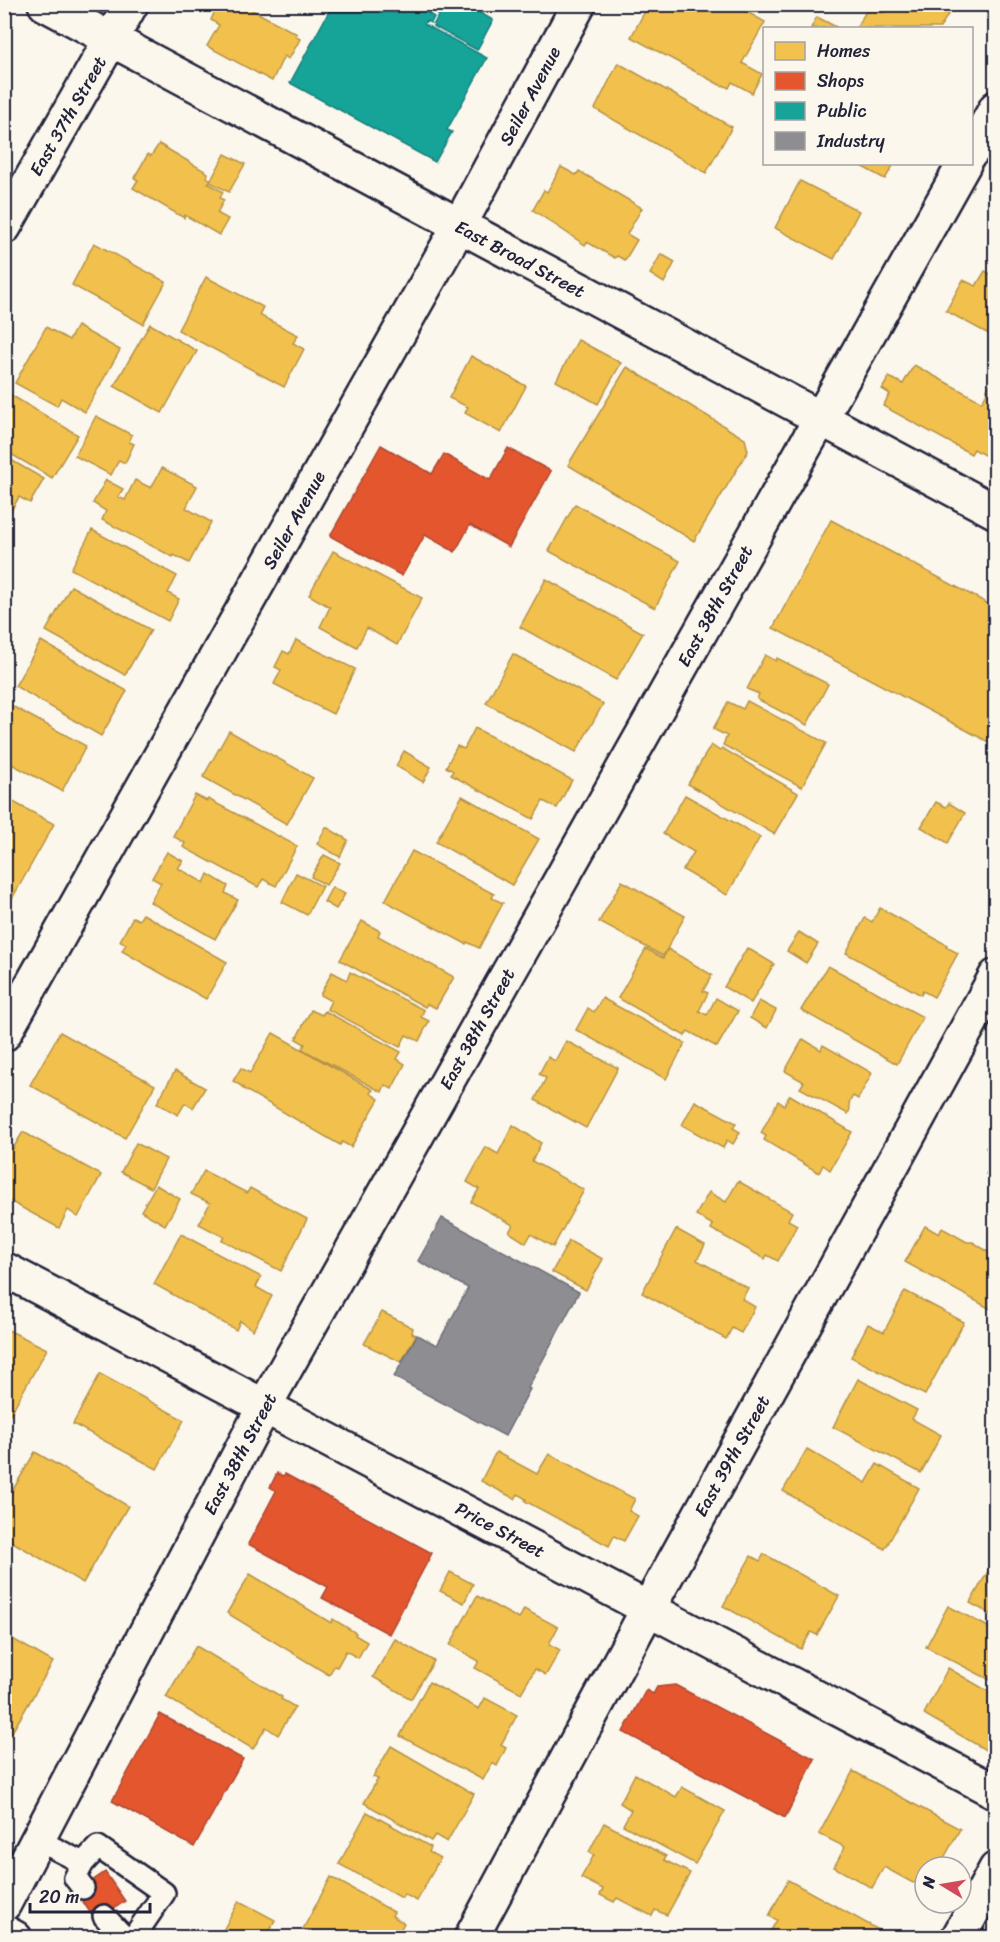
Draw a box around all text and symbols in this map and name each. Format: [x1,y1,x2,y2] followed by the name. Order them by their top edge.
[763,27,973,165] legend
[817,35,871,67] text: Homes
[490,40,570,152] street label: Seiler Avenue
[21,50,115,182] street label: East 37th Street
[817,65,864,97] text: Shops
[817,95,867,127] text: Public
[816,125,886,157] text: Industry
[449,211,591,307] street label: East Broad Street
[254,464,335,575] street label: Seiler Avenue
[668,539,762,673] street label: East 38th Street
[430,962,524,1096] street label: East 38th Street
[194,1387,286,1521] street label: East 38th Street
[685,1389,779,1523] street label: East 39th Street
[449,1493,551,1567] street label: Price Street
[913,1855,973,1915] north arrow
[913,1873,944,1891] text: N
[30,1876,150,1914] scale bar
[39,1881,79,1913] text: 20 m

